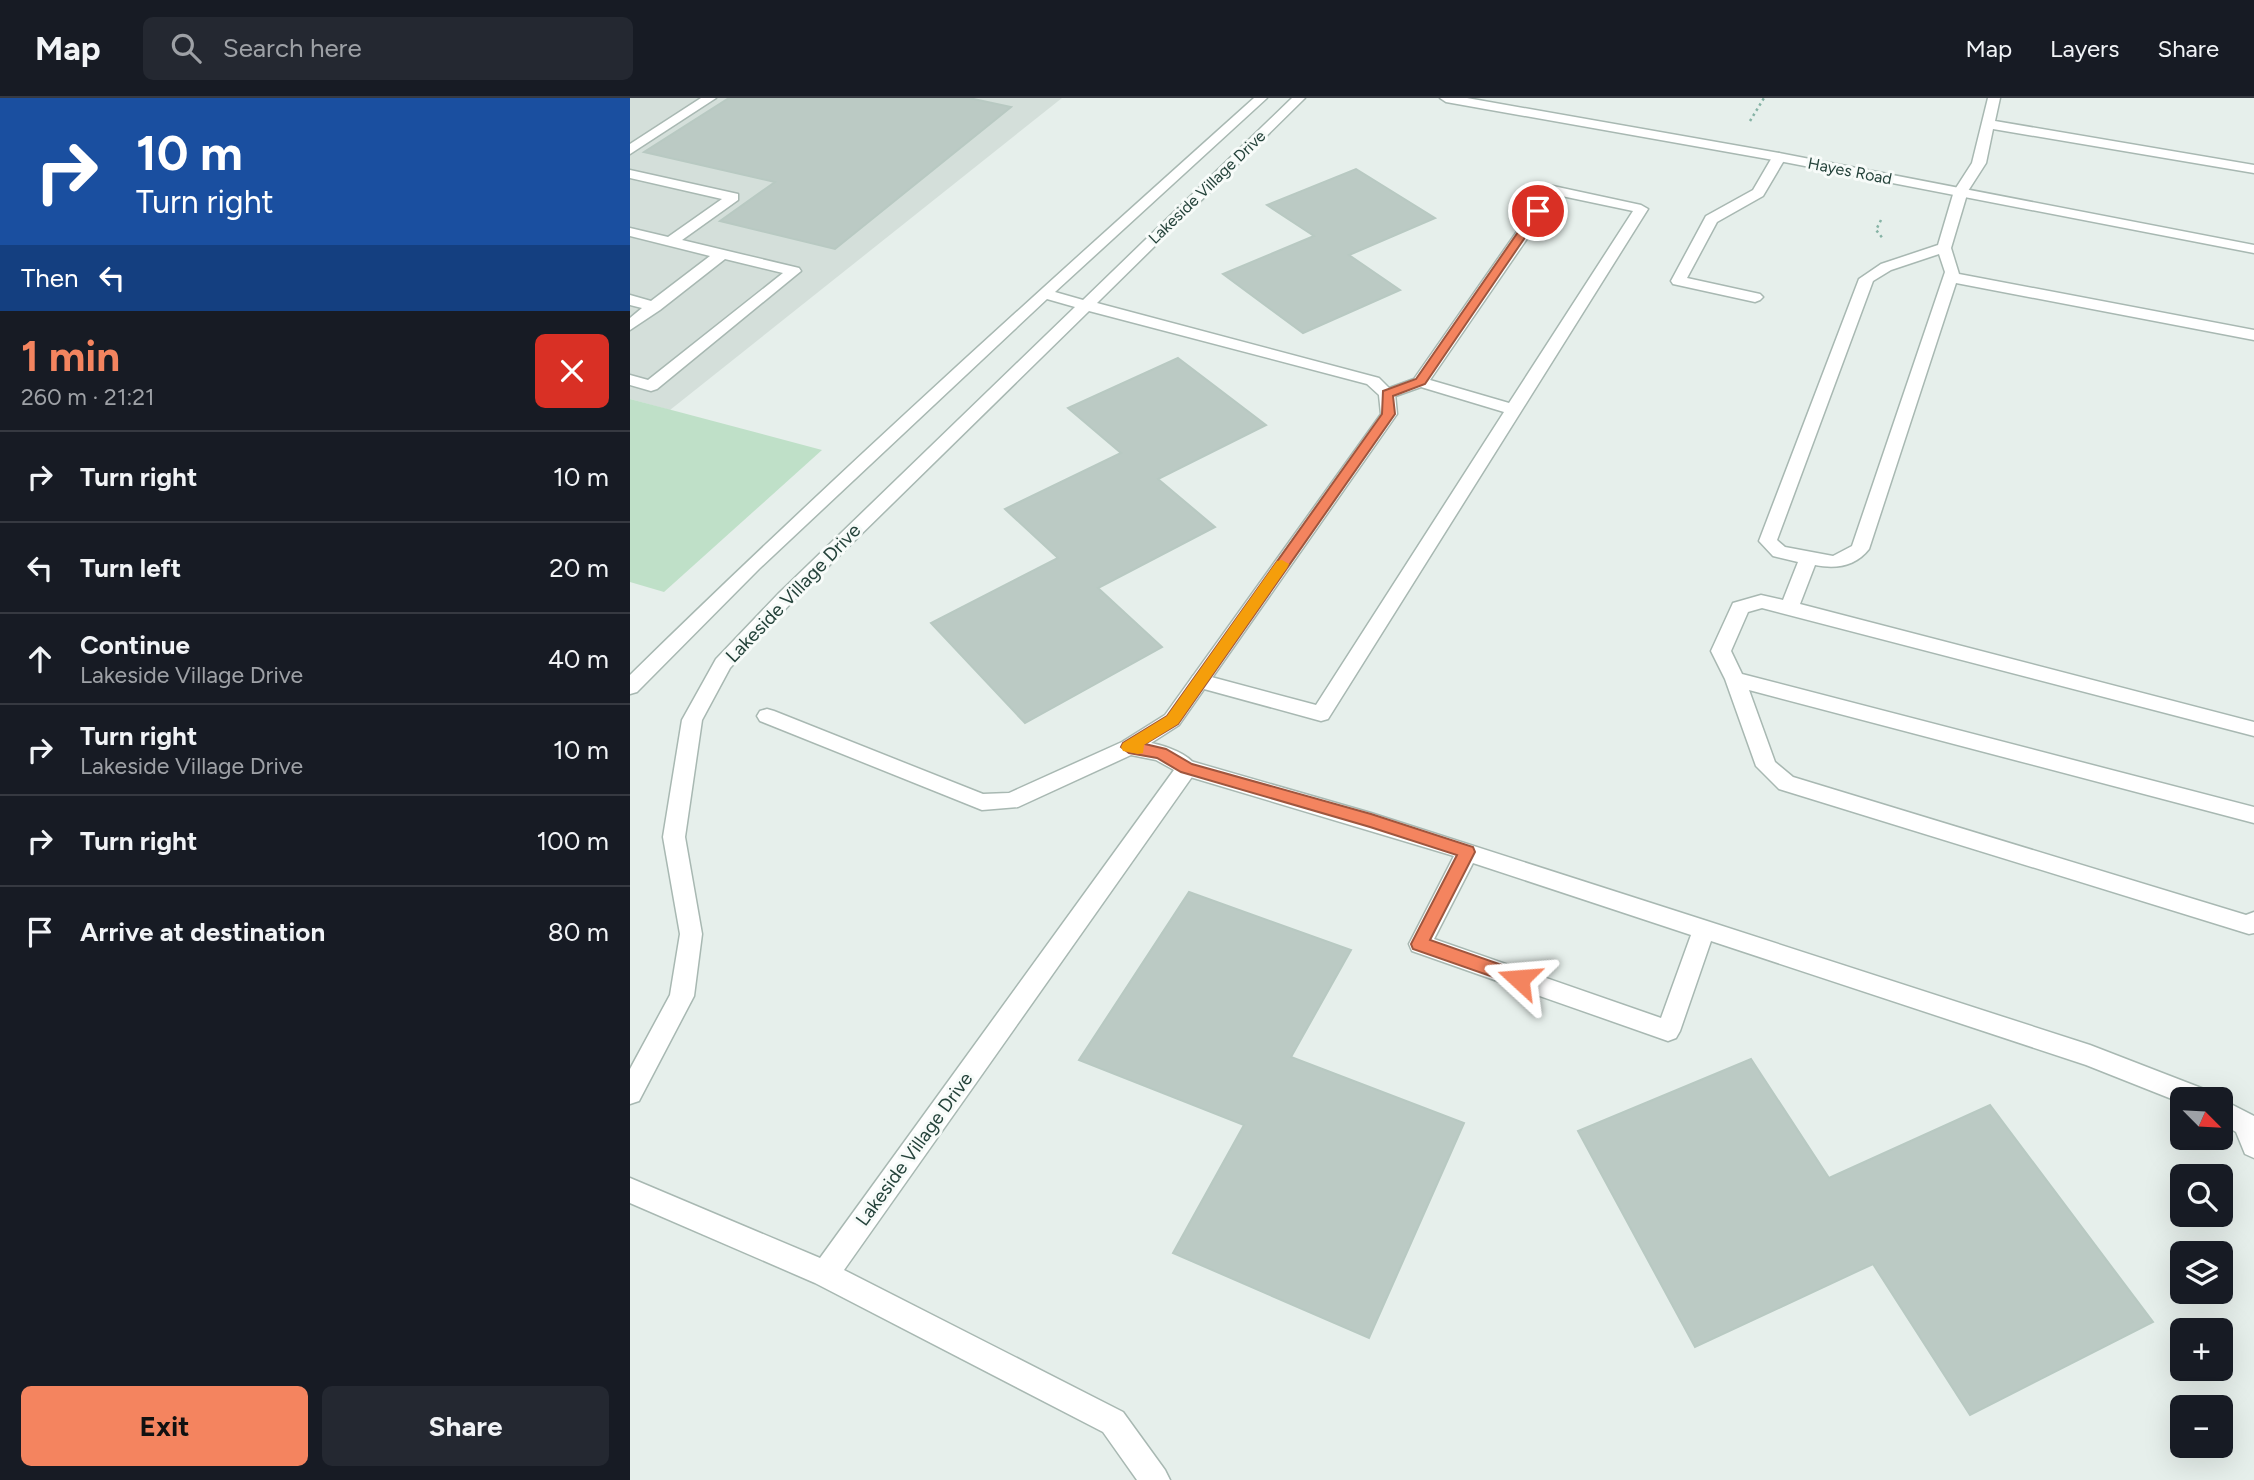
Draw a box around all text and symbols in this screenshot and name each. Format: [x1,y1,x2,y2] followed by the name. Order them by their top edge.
[143,17,633,80] search box
[35,29,101,68] text: Map
[167,29,205,67] icon: search
[223,32,362,64] text: Search here
[1965,34,2012,63] text: Map
[2050,34,2119,63] text: Layers
[2157,34,2219,63] text: Share
[136,123,243,182] text: 10 m
[21,126,112,217] icon: right
[1145,126,1270,248] street label: Lakeside Village Drive
[1806,154,1894,188] street label: Hayes Road
[1508,181,1568,241] pin
[136,183,274,221] text: Turn right
[1519,192,1557,230] icon: arrive
[93,259,131,297] icon: left
[21,262,79,294] text: Then
[21,331,120,382] text: 1 min
[535,334,609,408] button: close
[21,383,155,411] text: 260 m · 21:21
[21,458,59,496] icon: right
[80,461,197,493] text: Turn right
[553,461,609,493] text: 10 m
[721,519,865,667] street label: Lakeside Village Drive
[21,549,59,587] icon: left
[80,552,181,584] text: Turn left
[549,552,609,584] text: 20 m
[80,629,190,661] text: Continue
[21,640,59,678] icon: ahead
[548,643,609,675] text: 40 m
[80,661,303,689] text: Lakeside Village Drive
[80,720,197,752] text: Turn right
[21,731,59,769] icon: right
[553,734,609,766] text: 10 m
[80,752,303,780] text: Lakeside Village Drive
[21,822,59,860] icon: right
[80,825,197,857] text: Turn right
[536,825,609,857] text: 100 m
[21,913,59,951] icon: arrive
[80,916,325,948] text: Arrive at destination
[548,916,609,948] text: 80 m
[1482,942,1556,1016] position arrow
[851,1068,977,1230] street label: Lakeside Village Drive
[2170,1087,2233,1150] north arrow
[2170,1087,2233,1458] map controls
[2170,1164,2233,1227] button: search
[2170,1241,2233,1304] button: layers
[2170,1318,2233,1381] button: +
[21,1386,308,1466] button: Exit
[322,1386,609,1466] button: Share
[2170,1395,2233,1458] button: −

